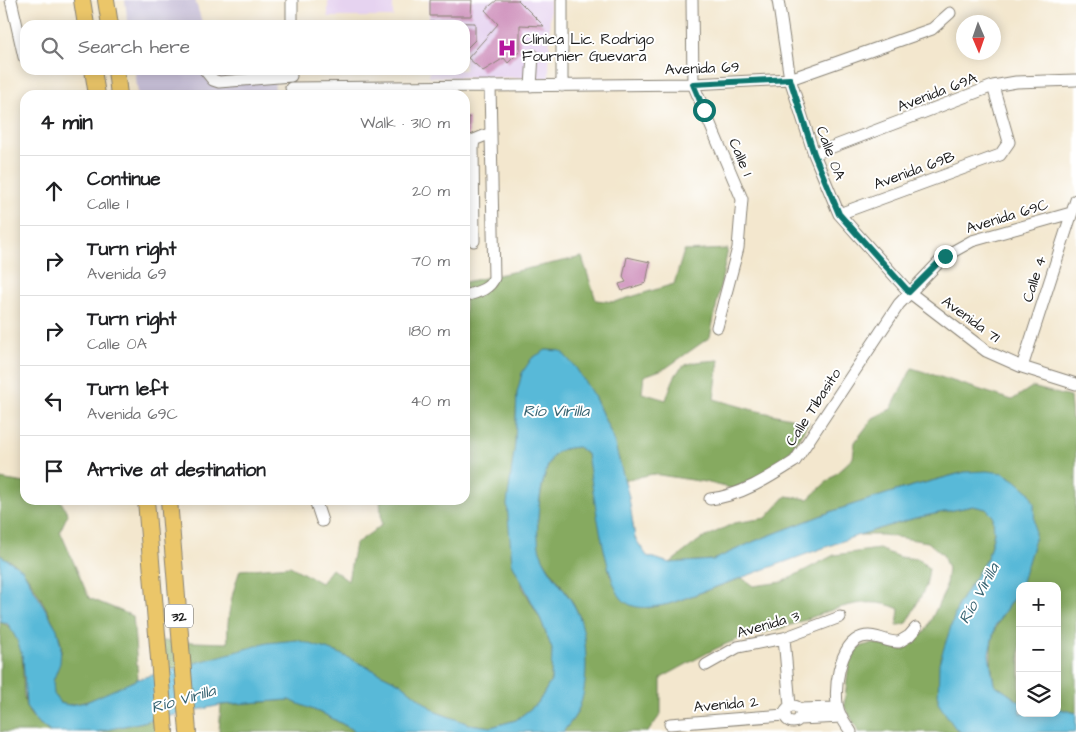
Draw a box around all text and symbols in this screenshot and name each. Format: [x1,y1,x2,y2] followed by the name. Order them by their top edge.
[956,15,1001,60] north arrow
[20,20,470,75] search box
[522,29,655,67] place label: Clínica Lic. Rodrigo Fournier Guevara
[38,34,66,62] icon: search
[78,34,190,61] text: Search here
[496,37,518,59] hospital icon: Clínica Lic. Rodrigo Fournier Guevara
[664,57,740,80] street label: Avenida 69
[894,67,981,117] street label: Avenida 69A
[693,99,716,122] route start
[40,108,93,137] text: 4 min
[360,112,450,134] text: Walk · 310 m
[811,123,851,184] street label: Calle 0A
[723,135,758,179] street label: Calle 1
[871,146,958,195] street label: Avenida 69B
[87,166,161,193] text: Continue
[40,177,68,205] icon: ahead
[412,180,450,202] text: 20 m
[87,193,129,215] text: Calle 1
[963,194,1051,239] street label: Avenida 69C
[87,236,176,263] text: Turn right
[934,245,957,268] route end
[40,247,68,275] icon: right
[411,250,450,272] text: 70 m
[1017,253,1052,305] street label: Calle 4
[87,263,167,285] text: Avenida 69
[937,291,1004,348] street label: Avenida 71
[87,306,176,333] text: Turn right
[40,317,68,345] icon: right
[409,320,450,342] text: 180 m
[87,333,147,355] text: Calle 0A
[780,364,847,450] street label: Calle Tibasito
[87,376,168,403] text: Turn left
[40,387,68,415] icon: left
[410,390,450,412] text: 40 m
[523,400,590,422] water label: Río Virilla
[87,403,178,425] text: Avenida 69C
[40,457,68,485] icon: arrive
[87,457,266,484] text: Arrive at destination
[953,558,1005,628] water label: Río Virilla
[1016,582,1061,717] map controls
[1016,582,1061,627] button: +
[165,604,193,628] road number: 32
[734,605,802,643] street label: Avenida 3
[1016,627,1061,672] button: −
[1016,672,1061,717] button: layers
[148,679,219,719] water label: Río Virilla
[693,691,760,718] street label: Avenida 2

